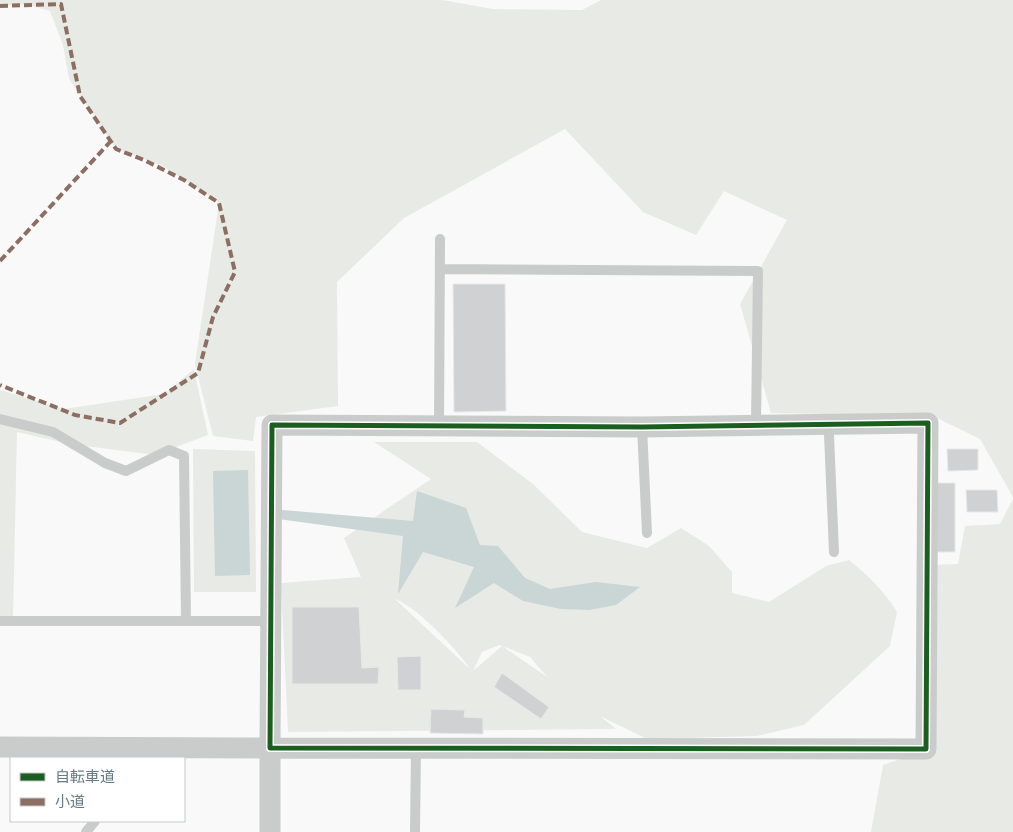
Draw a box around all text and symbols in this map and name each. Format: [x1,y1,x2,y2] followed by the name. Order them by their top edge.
[10,757,185,822] legend
[55,767,115,786] text: 自転車道
[55,792,85,811] text: 小道

